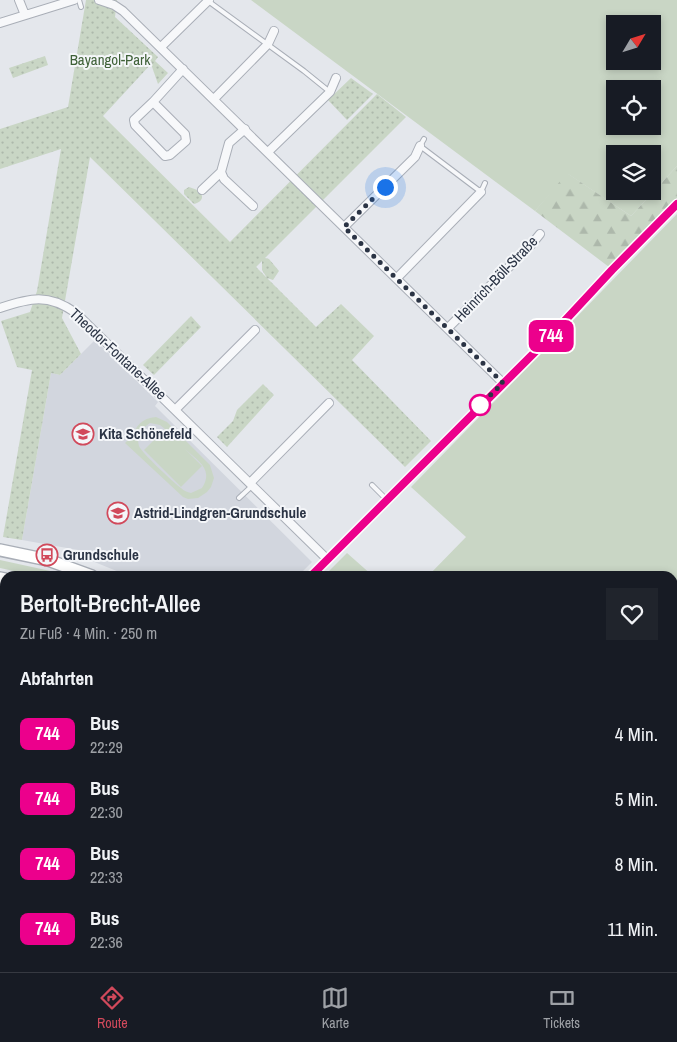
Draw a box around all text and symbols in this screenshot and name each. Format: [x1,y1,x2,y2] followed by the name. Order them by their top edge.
[606,15,661,70] north arrow
[606,15,661,200] map controls
[70,49,151,70] park label: Bayangol-Park
[606,80,661,135] button: locate
[606,145,661,200] button: layers
[373,175,398,200] your location
[449,231,542,326] street label: Heinrich-Böll-Straße
[65,303,172,404] street label: Theodor-Fontane-Allee
[522,320,580,352] line badge: 744
[539,323,563,348] text: 744
[469,394,491,416] unlabelled marker
[71,422,95,446] school or university icon: Kita Schönefeld
[99,423,192,444] place label: Kita Schönefeld
[106,501,130,525] school or university icon: Astrid-Lindgren-Grundschule
[134,502,306,523] place label: Astrid-Lindgren-Grundschule
[35,543,59,567] bus stop icon: Grundschule
[63,544,139,565] place label: Grundschule
[20,587,201,619] text: Bertolt-Brecht-Allee
[606,588,658,640] button: heart
[20,622,157,644] text: Zu Fuß · 4 Min. · 250 m
[20,665,94,691] text: Abfahrten
[90,710,119,736] text: Bus
[35,721,60,746] text: 744
[615,721,658,747] text: 4 Min.
[90,736,123,758] text: 22:29
[90,775,119,801] text: Bus
[35,786,60,811] text: 744
[615,786,658,812] text: 5 Min.
[90,801,123,823] text: 22:30
[90,840,119,866] text: Bus
[35,851,60,876] text: 744
[615,851,658,877] text: 8 Min.
[90,866,123,888] text: 22:33
[90,905,119,931] text: Bus
[35,916,60,941] text: 744
[607,916,658,942] text: 11 Min.
[90,931,123,953] text: 22:36
[97,984,128,1032] tab: Route
[321,984,349,1032] tab: Karte
[543,984,580,1032] tab: Tickets

